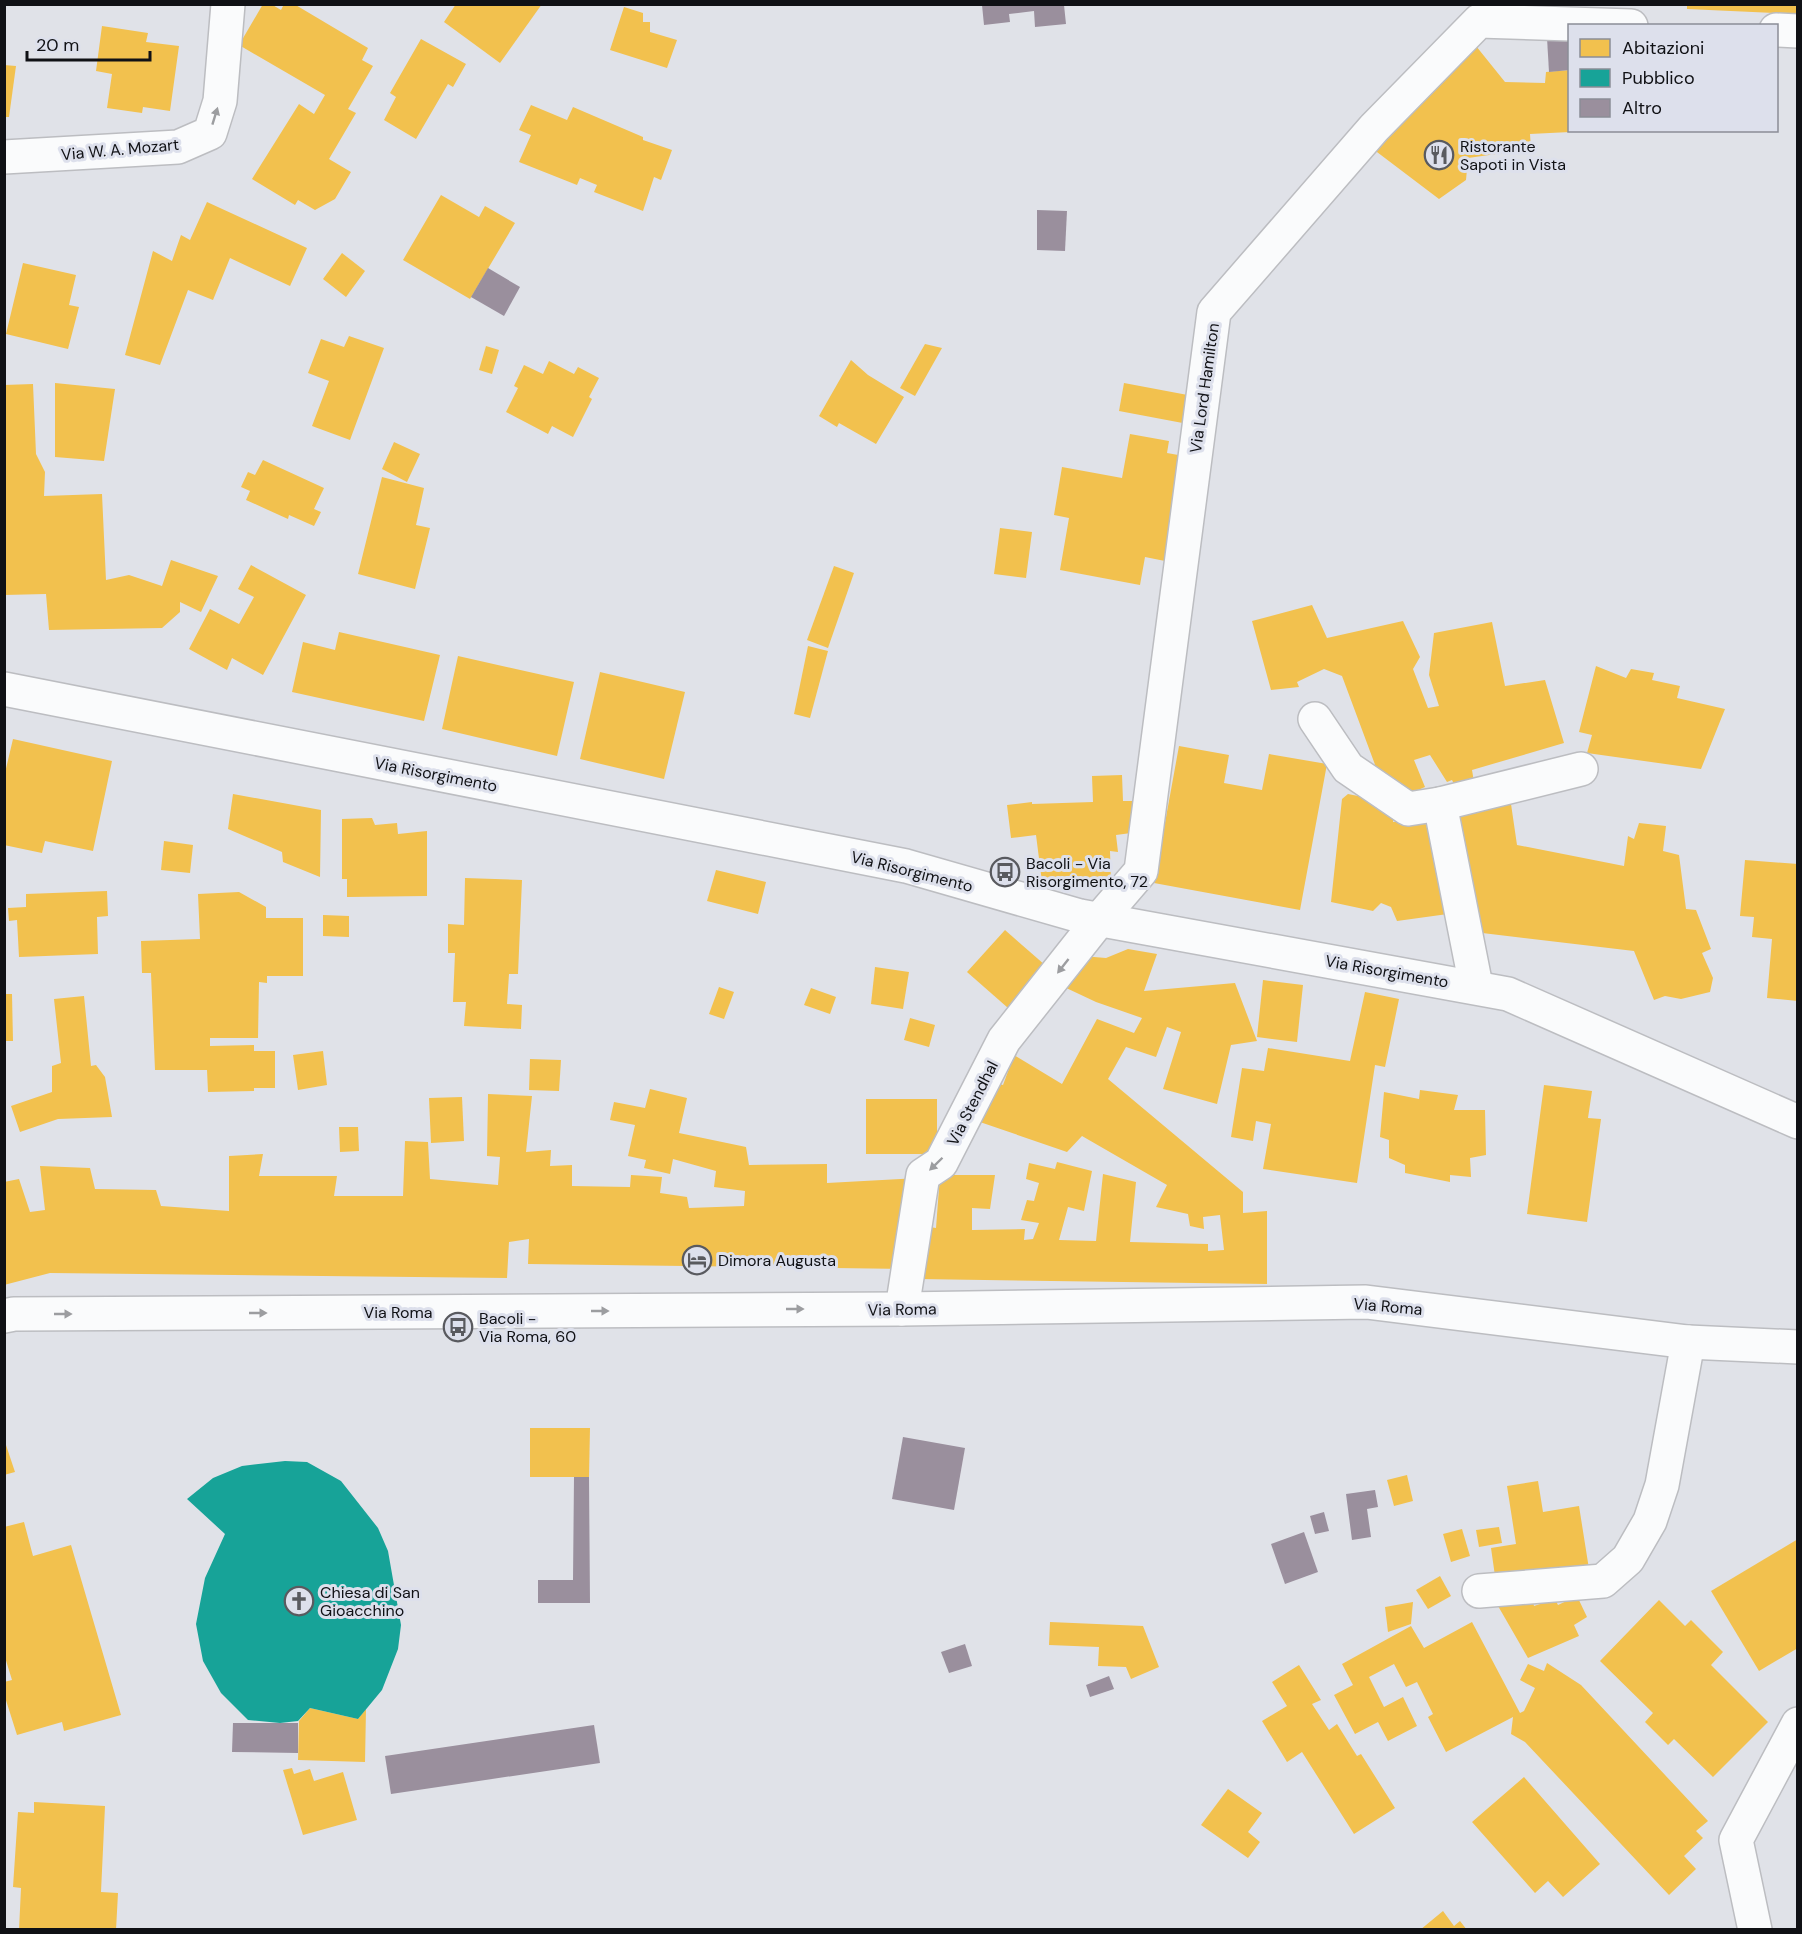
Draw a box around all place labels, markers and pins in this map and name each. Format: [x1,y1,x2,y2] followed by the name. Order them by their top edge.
[1460,136,1566,175] place label: Ristorante Sapoti in Vista
[1423,139,1455,171] restaurant icon: Ristorante Sapoti in Vista
[1026,853,1148,892] place label: Bacoli - Via Risorgimento, 72
[989,856,1021,888] bus stop icon: Bacoli - Via Risorgimento, 72
[681,1244,713,1276] hotel icon: Dimora Augusta
[718,1250,836,1271] place label: Dimora Augusta
[479,1308,576,1347] place label: Bacoli - Via Roma, 60
[442,1311,474,1343] bus stop icon: Bacoli - Via Roma, 60
[320,1582,420,1621] place label: Chiesa di San Gioacchino
[283,1585,315,1617] church icon: Chiesa di San Gioacchino

